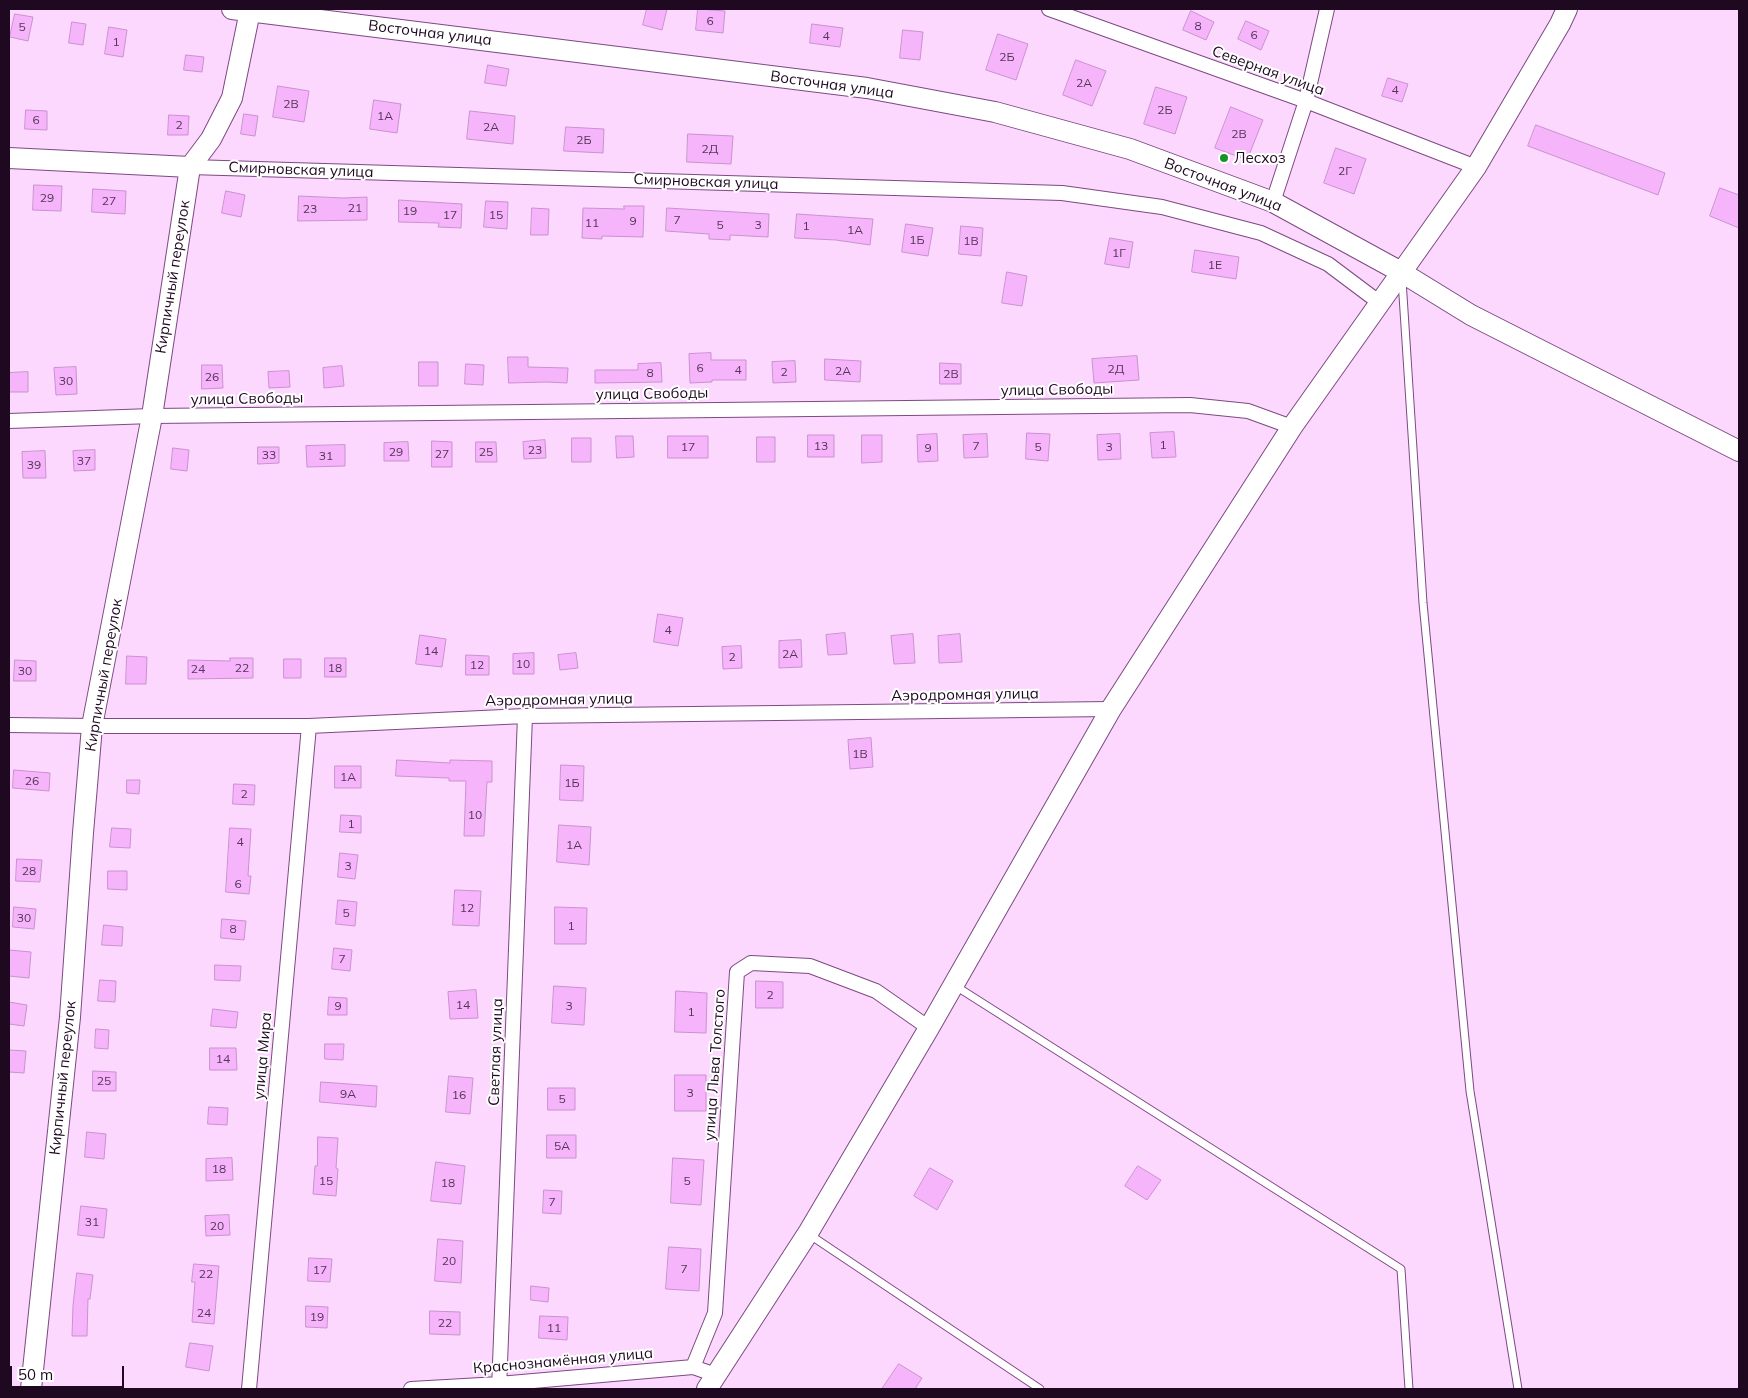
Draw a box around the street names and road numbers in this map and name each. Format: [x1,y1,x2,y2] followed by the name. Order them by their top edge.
[367,16,493,50] street label: Восточная улица
[1209,42,1327,100] street label: Северная улица
[769,67,895,103] street label: Восточная улица
[1162,154,1284,216] street label: Восточная улица
[228,158,374,182] street label: Смирновская улица
[633,170,779,194] street label: Смирновская улица
[152,199,194,355] street label: Кирпичный переулок
[1001,380,1113,400] street label: улица Свободы
[596,384,708,404] street label: улица Свободы
[191,389,303,409] street label: улица Свободы
[82,597,126,753] street label: Кирпичный переулок
[891,685,1039,705] street label: Аэродромная улица
[485,690,633,710] street label: Аэродромная улица
[701,988,729,1142] street label: улица Льва Толстого
[485,998,507,1106] street label: Светлая улица
[46,1000,80,1156] street label: Кирпичный переулок
[250,1012,276,1100] street label: улица Мира
[472,1344,654,1378] street label: Краснознамённая улица

